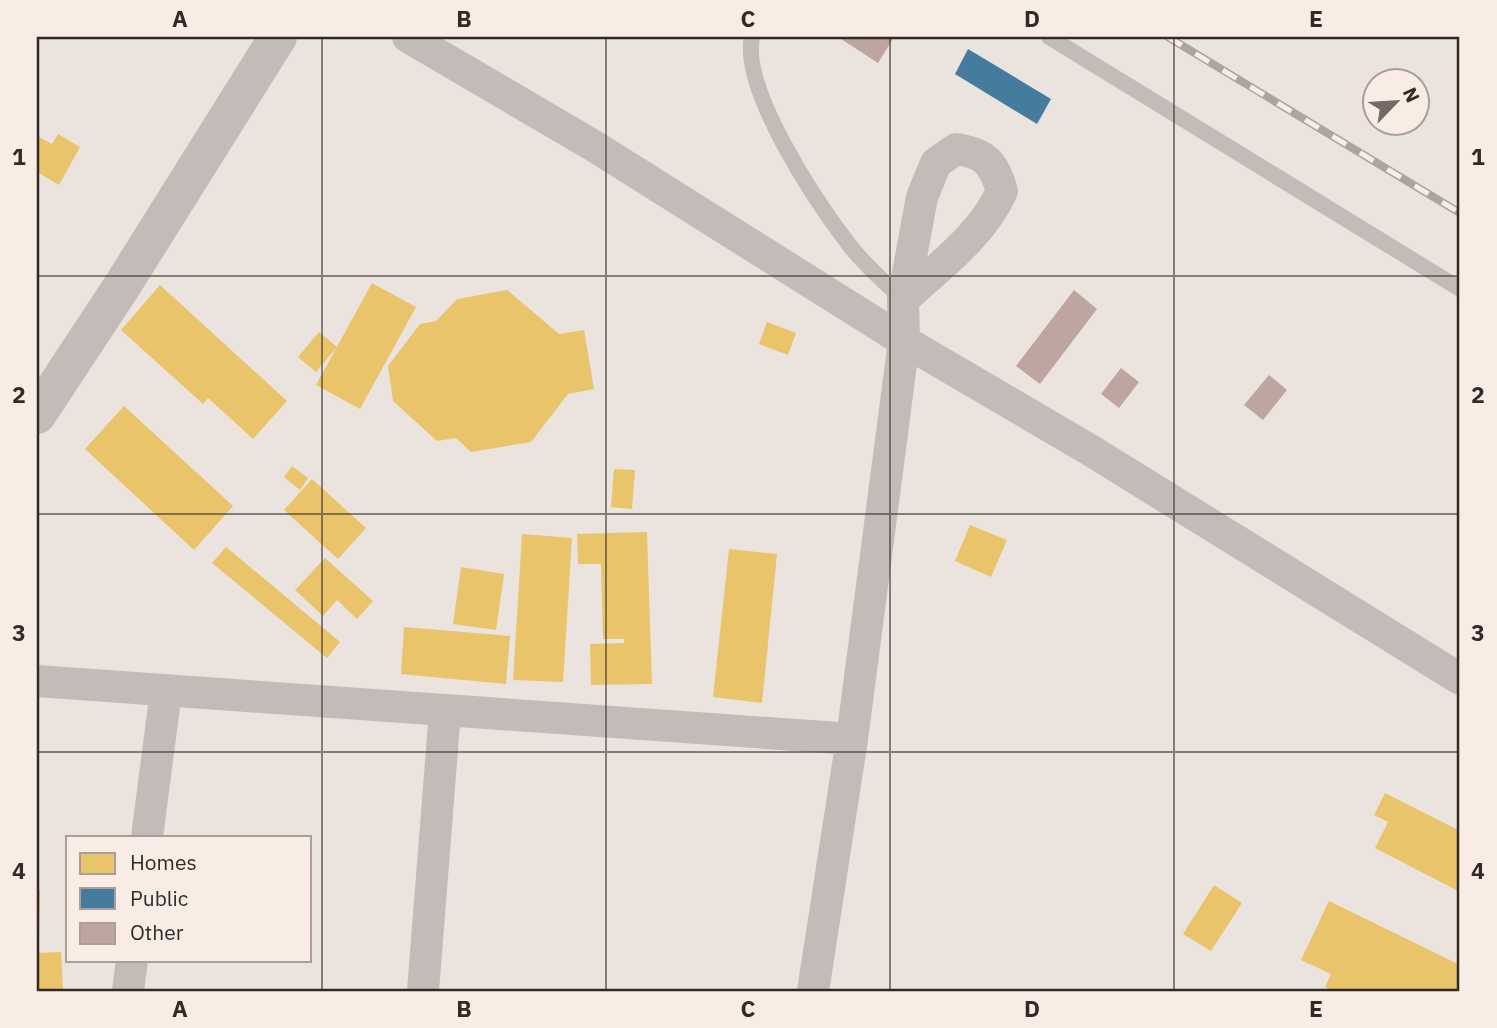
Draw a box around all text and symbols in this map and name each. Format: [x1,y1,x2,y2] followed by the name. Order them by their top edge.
[172,3,188,33] text: A
[456,3,472,33] text: B
[741,3,756,33] text: C
[1024,3,1040,33] text: D
[1309,3,1323,33] text: E
[1360,66,1430,136] north arrow
[1398,84,1425,106] text: N
[12,141,26,171] text: 1
[1471,141,1485,171] text: 1
[12,379,26,409] text: 2
[1471,379,1485,409] text: 2
[12,617,26,647] text: 3
[1471,617,1485,647] text: 3
[66,836,312,962] legend
[130,848,197,876] text: Homes
[12,855,26,885] text: 4
[1471,855,1485,885] text: 4
[130,884,188,912] text: Public
[130,918,184,946] text: Other
[172,993,188,1023] text: A
[456,993,472,1023] text: B
[741,993,756,1023] text: C
[1024,993,1040,1023] text: D
[1309,993,1323,1023] text: E

